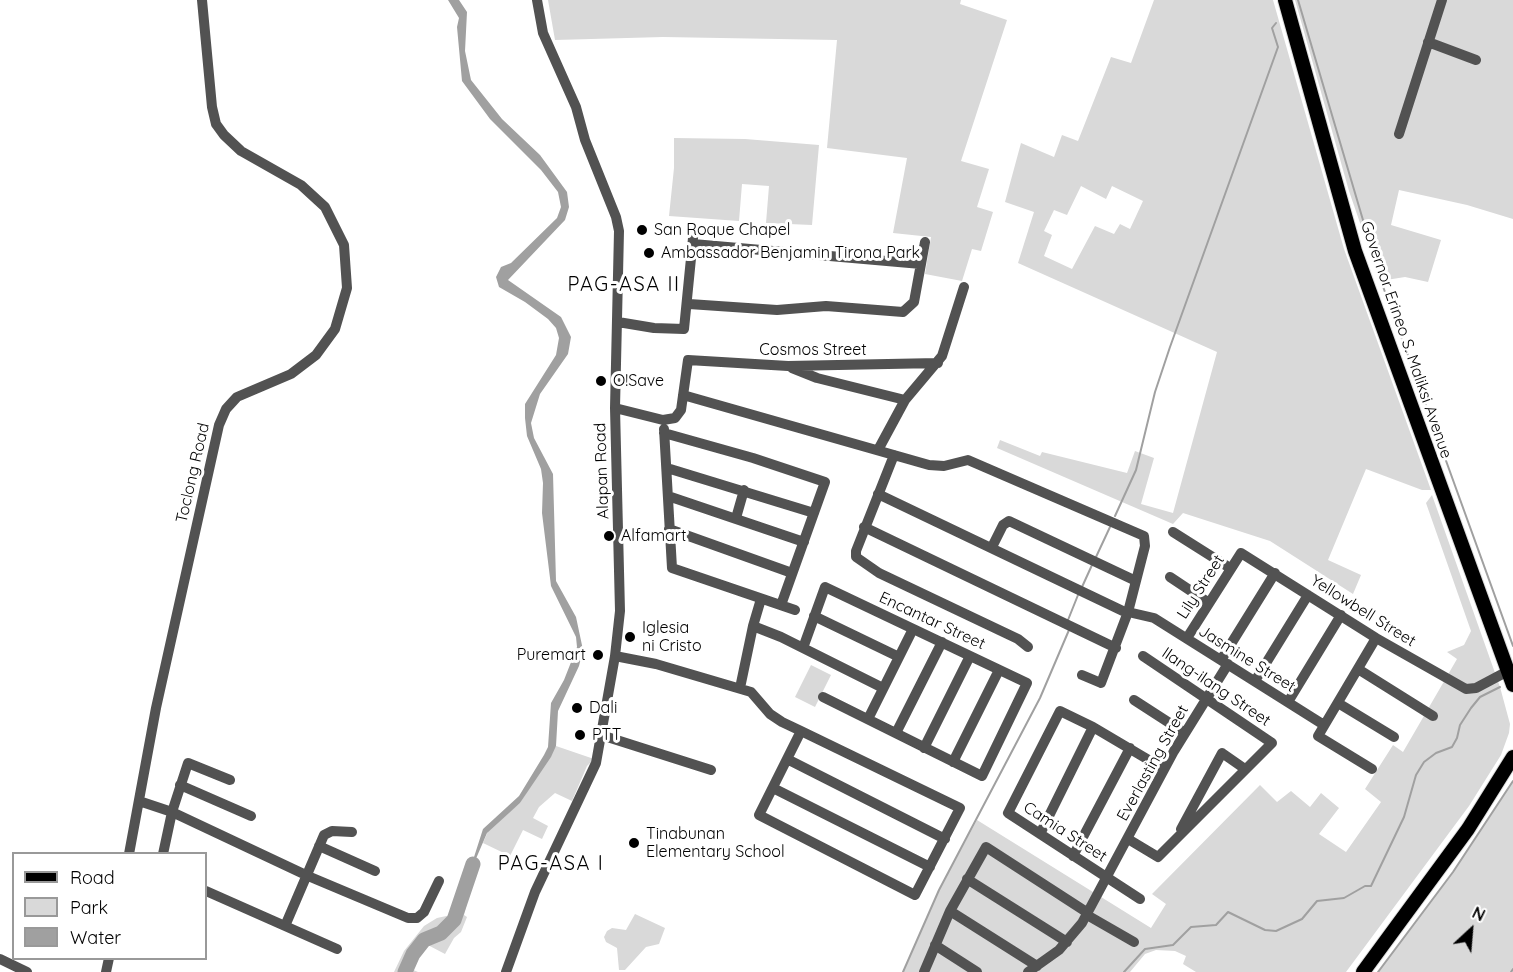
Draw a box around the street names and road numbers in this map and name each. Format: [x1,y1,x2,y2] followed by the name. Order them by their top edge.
[1356,219,1456,461] street label: Governor Erineo S. Maliksi Avenue
[759,340,867,360] street label: Cosmos Street
[172,421,214,525] street label: Toclong Road
[591,422,613,520] street label: Alapan Road
[1173,551,1229,623] street label: Lily Street
[1307,571,1419,651] street label: Yellowbell Street
[876,588,988,654] street label: Encantar Street
[1195,622,1299,696] street label: Jasmine Street
[1158,644,1274,730] street label: Ilang-ilang Street
[1113,702,1193,824] street label: Everlasting Street
[1020,798,1110,866] street label: Camia Street

